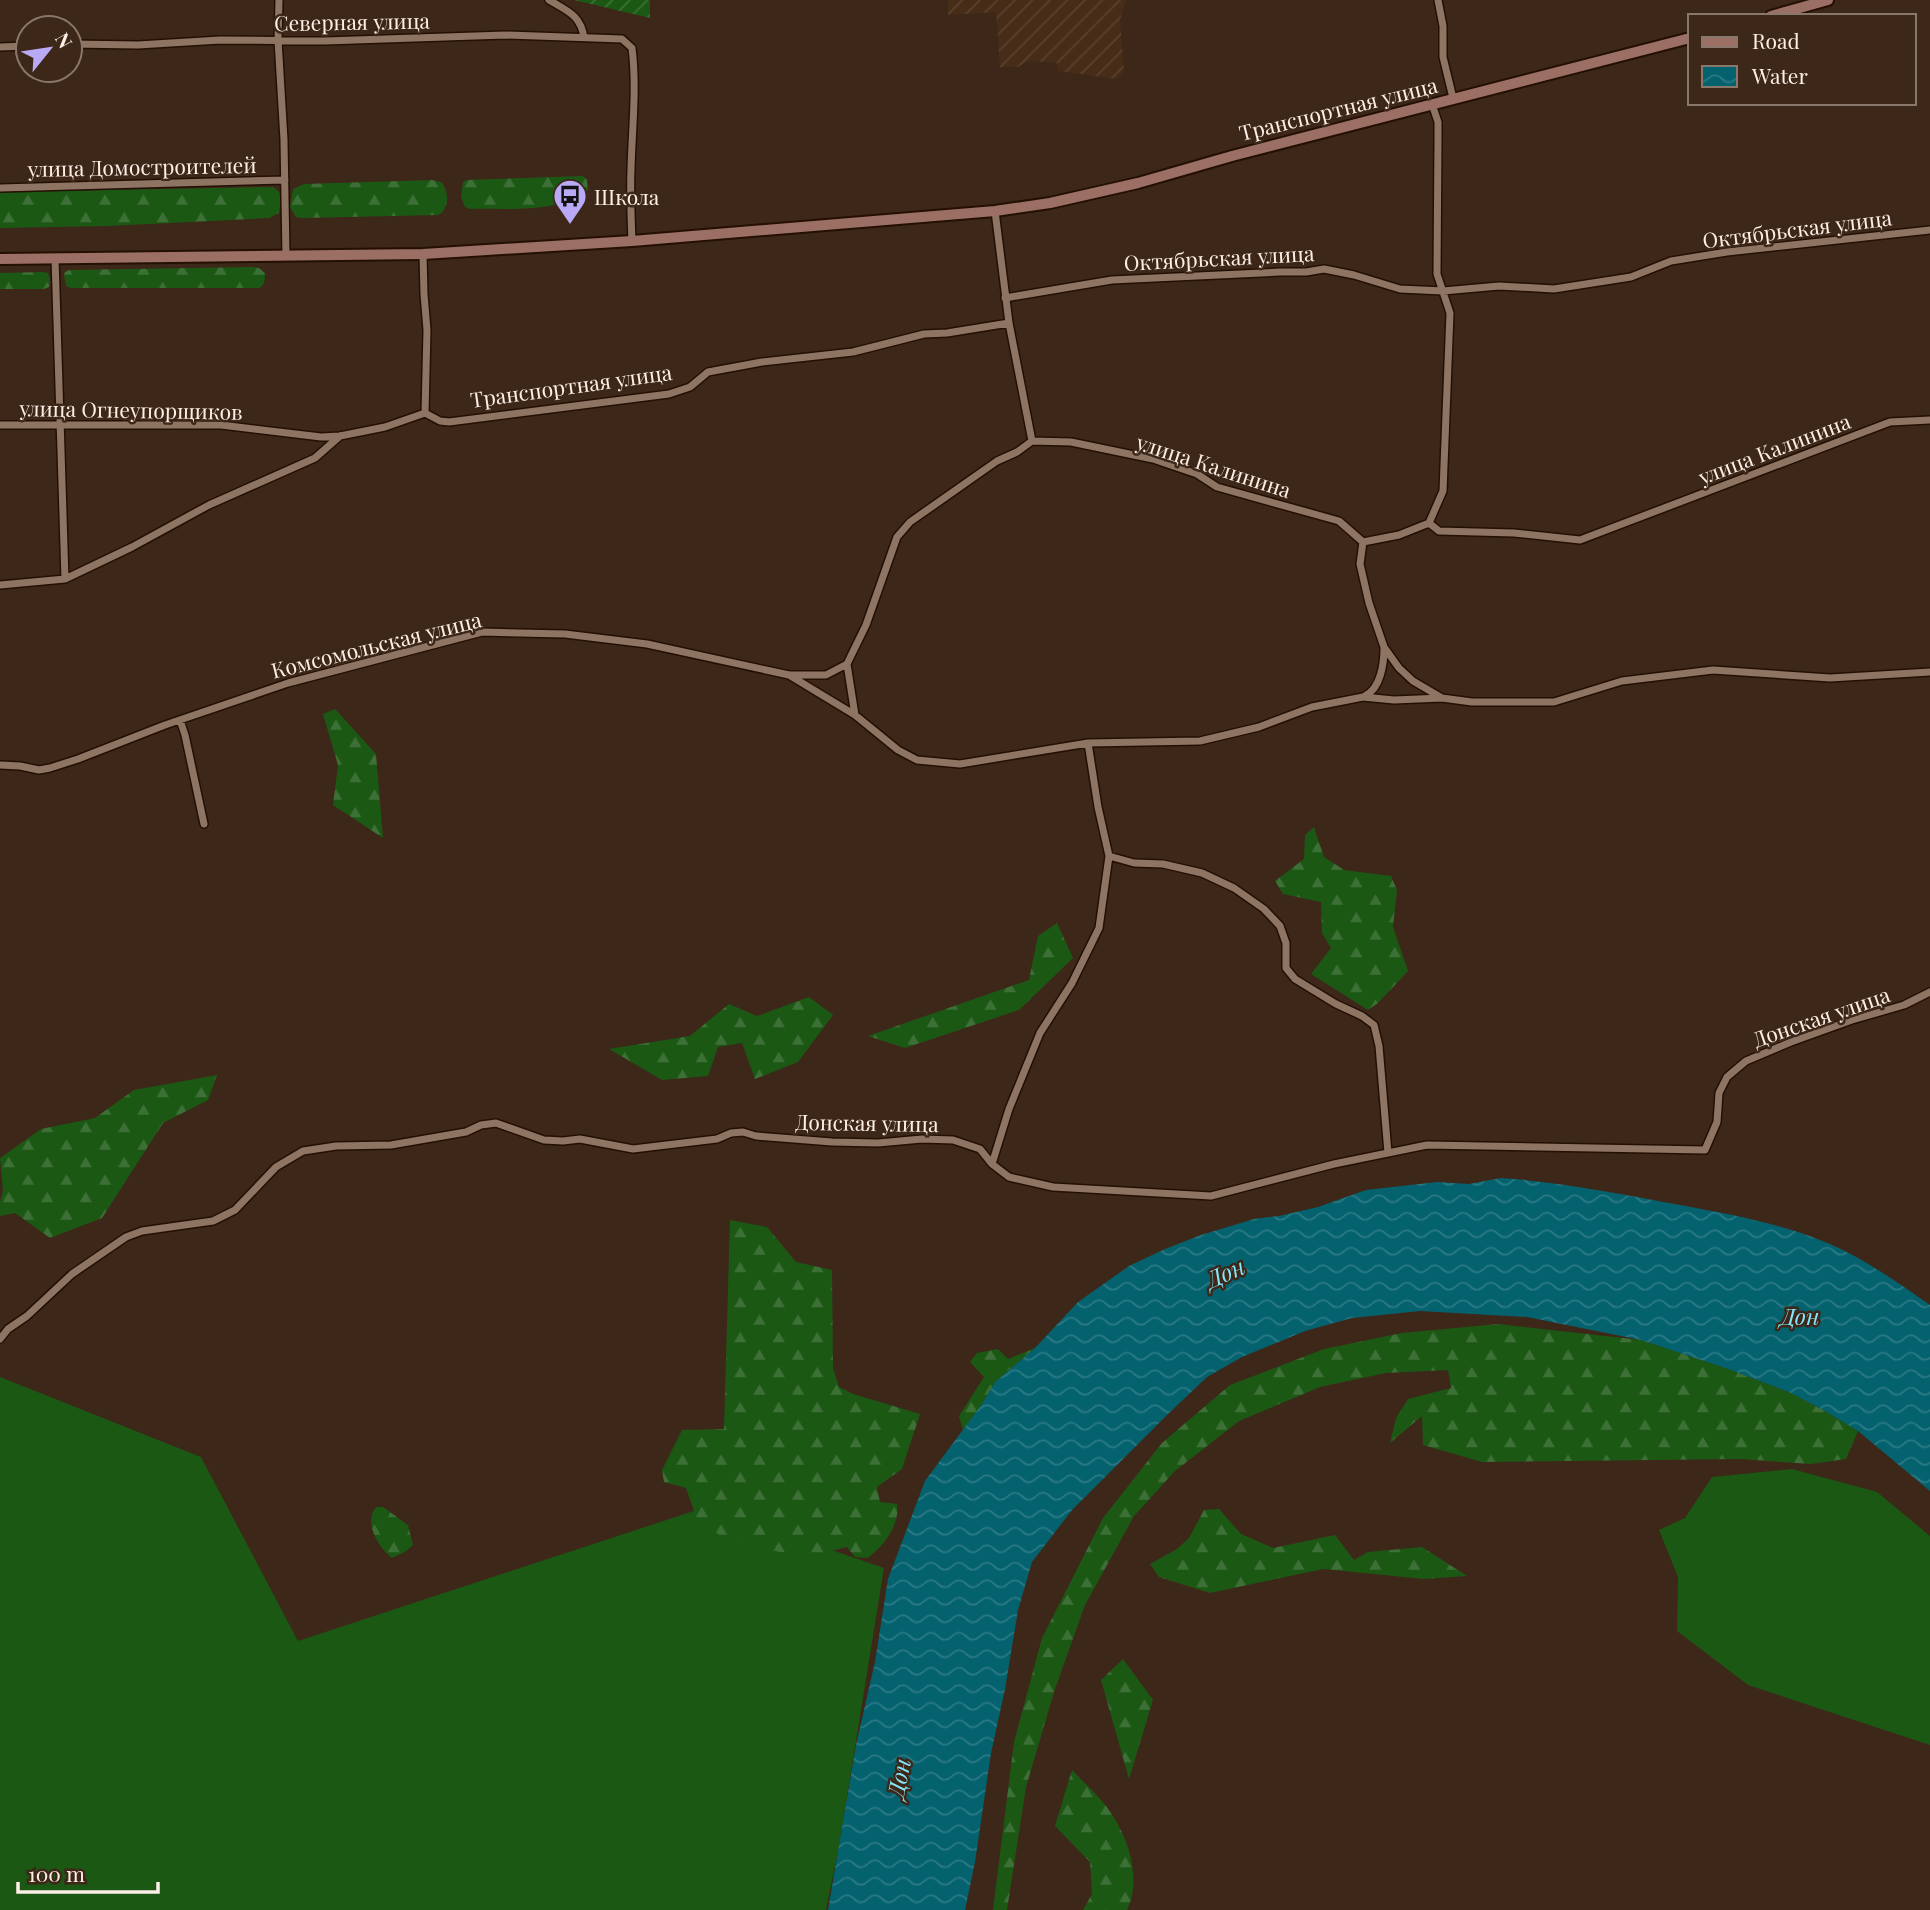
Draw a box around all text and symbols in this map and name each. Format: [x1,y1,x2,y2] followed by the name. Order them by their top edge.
[274,6,431,36] street label: Северная улица
[14,14,84,84] north arrow
[1688,14,1916,105] legend
[1752,26,1800,54] text: Road
[50,28,79,53] text: N
[1751,61,1808,89] text: Water
[1236,70,1441,146] street label: Транспортная улица
[26,150,257,182] street label: улица Домостроителей
[551,177,589,226] bus stop icon: Школа
[594,182,660,210] place label: Школа
[1701,202,1894,254] street label: Октябрьская улица
[1123,238,1315,276] street label: Октябрьская улица
[468,357,674,413] street label: Транспортная улица
[18,393,243,425] street label: улица Огнеупорщиков
[1693,406,1855,490] street label: улица Калинина
[1132,427,1295,503] street label: улица Калинина
[268,604,485,684] street label: Комсомольская улица
[1749,979,1894,1053] street label: Донская улица
[795,1107,939,1137] street label: Донская улица
[1197,1250,1249,1296] water label: Дон
[1776,1300,1820,1331] water label: Дон
[878,1756,917,1804] water label: Дон
[18,1850,158,1894] scale bar
[28,1859,85,1887] text: 100 m

